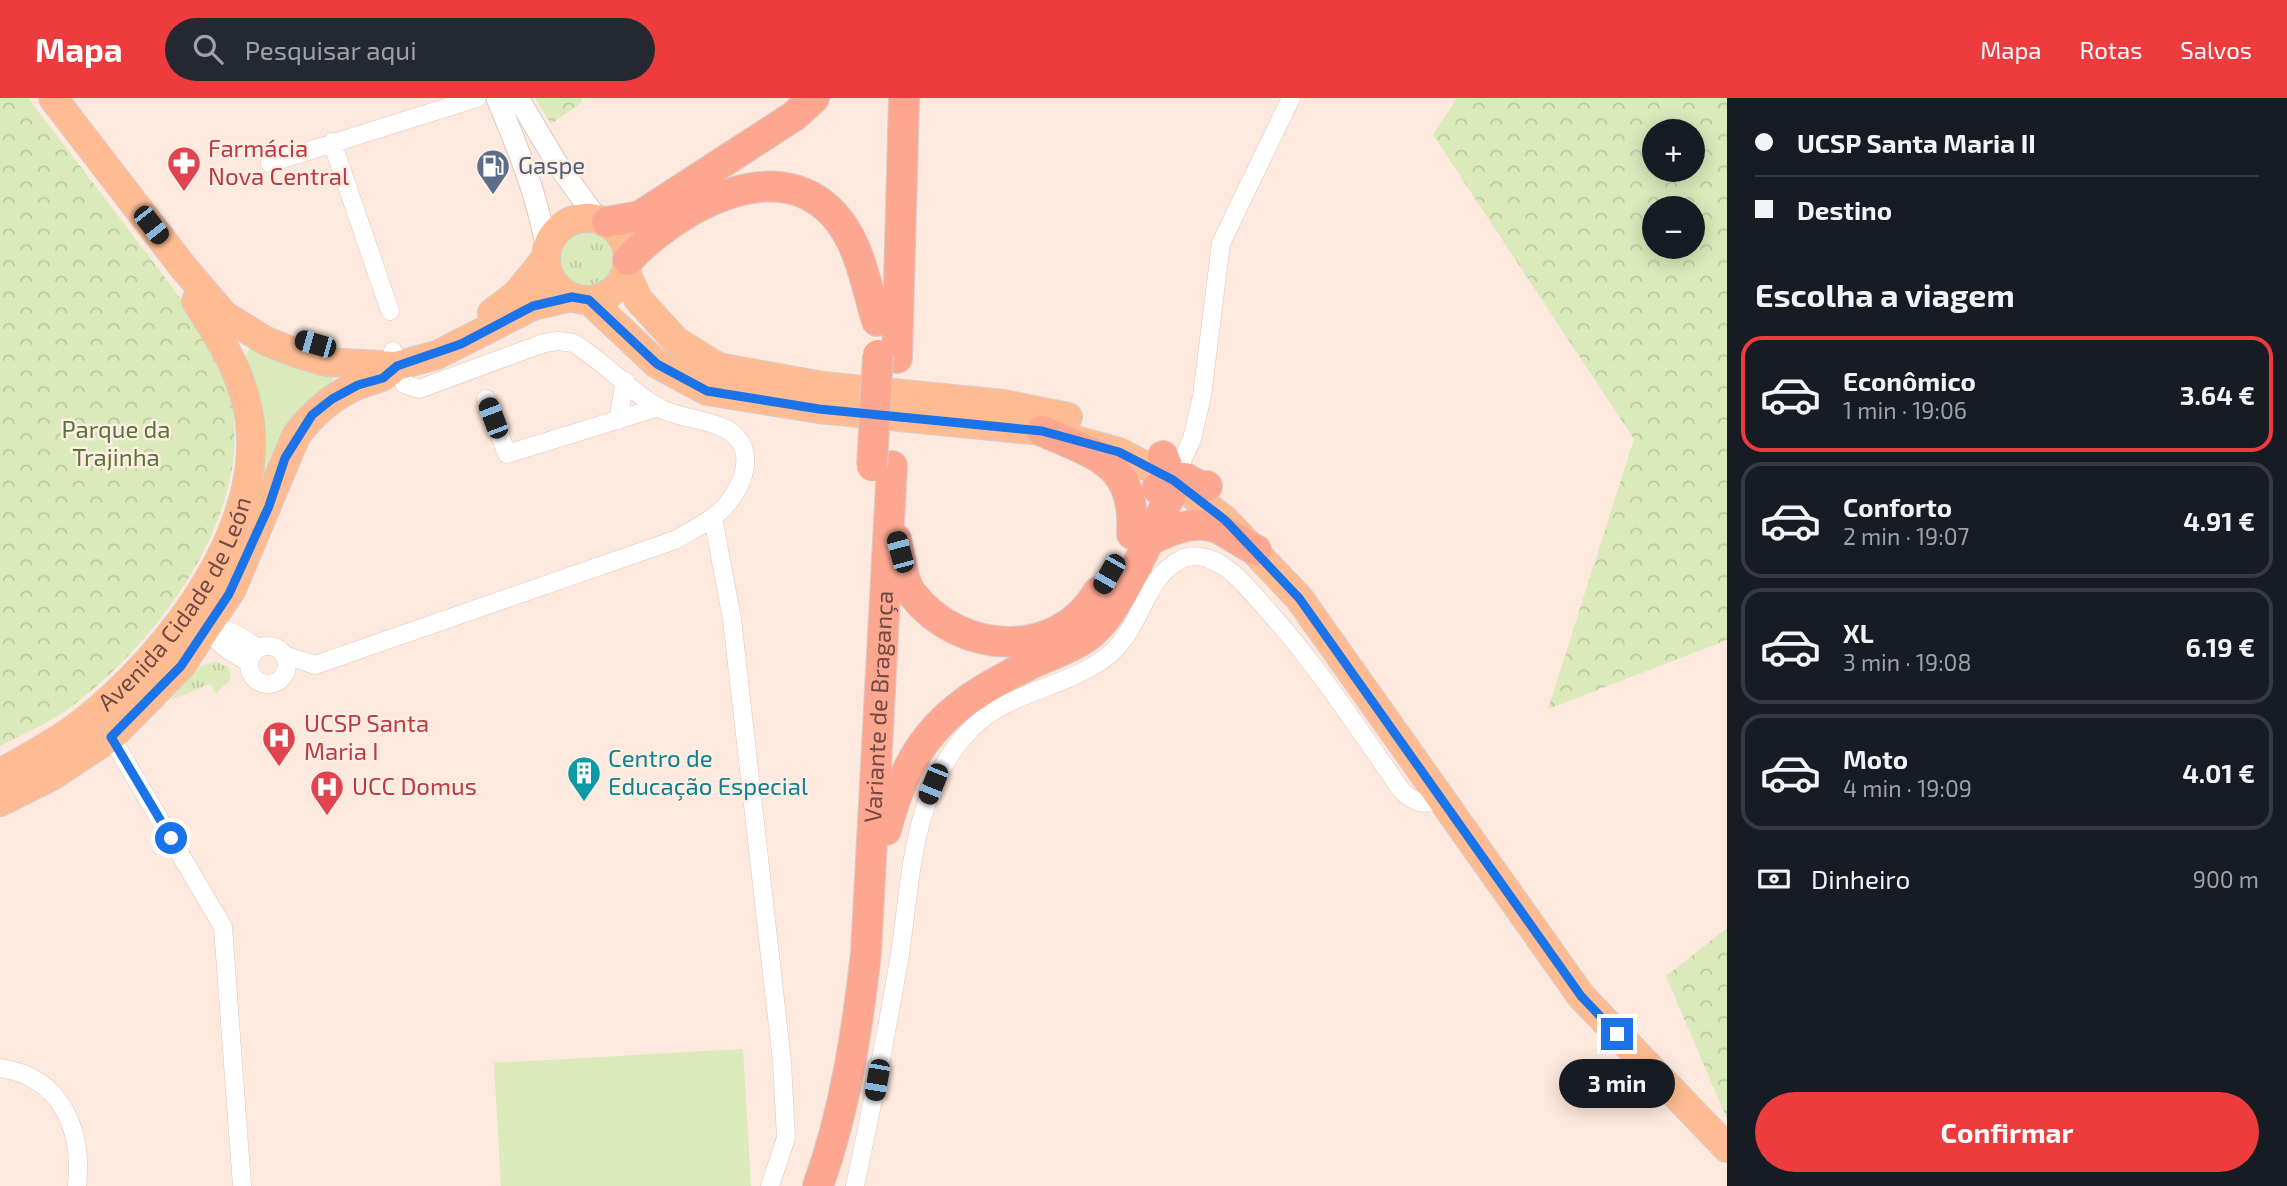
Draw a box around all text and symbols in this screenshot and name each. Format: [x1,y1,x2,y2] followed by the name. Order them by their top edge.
[165,18,655,81] search box
[35,29,123,69] text: Mapa
[189,30,227,68] icon: search
[245,34,417,65] text: Pesquisar aqui
[1980,35,2042,64] text: Mapa
[2080,35,2142,64] text: Rotas
[2180,35,2252,64] text: Salvos
[1642,119,1705,259] map controls
[1642,119,1705,182] button: +
[1797,127,2036,158] text: UCSP Santa Maria II
[208,133,349,190] place label: Farmácia Nova Central
[165,144,203,193] pharmacy icon: Farmácia Nova Central
[474,147,512,196] fuel station icon: Gaspe
[518,150,585,179] place label: Gaspe
[1797,194,1892,225] text: Destino
[1642,196,1705,259] button: −
[130,202,173,248] car
[1755,275,2015,313] text: Escolha a viagem
[292,328,339,360] car
[1759,363,1822,426] icon: car
[1843,365,1976,396] text: Econômico
[2180,379,2255,410] text: 3.64 €
[476,395,511,441] car
[1843,396,1967,424] text: 1 min · 19:06
[61,414,171,471] park label: Parque da Trajinha
[1759,489,1822,552] icon: car
[1843,491,1952,522] text: Conforto
[91,493,256,716] street label: Avenida Cidade de León
[2183,505,2255,536] text: 4.91 €
[1843,522,1969,550] text: 2 min · 19:07
[885,529,916,575] car
[1090,551,1129,597] car
[857,590,899,823] street label: Variante de Bragança
[1759,615,1822,678] icon: car
[1843,617,1874,648] text: XL
[2186,631,2255,662] text: 6.19 €
[1843,648,1971,676] text: 3 min · 19:08
[304,708,429,765] place label: UCSP Santa Maria I
[260,719,298,768] hospital icon: UCSP Santa Maria I
[1759,741,1822,804] icon: car
[608,743,808,801] place label: Centro de Educação Especial
[1843,743,1908,774] text: Moto
[565,754,603,803] building icon: Centro de Educação Especial
[2182,757,2255,788] text: 4.01 €
[916,761,951,807] car
[308,768,346,817] hospital icon: UCC Domus
[352,771,477,800] place label: UCC Domus
[1843,774,1972,802] text: 4 min · 19:09
[155,822,187,854] route start
[1755,860,1793,898] icon: cash
[1811,863,1910,894] text: Dinheiro
[2193,865,2259,893] text: 900 m
[1601,1018,1633,1050] route end
[864,1057,891,1103] car
[1559,1058,1675,1108] callout: 3 min
[1588,1069,1646,1097] text: 3 min
[1755,1092,2259,1172] button: Confirmar

